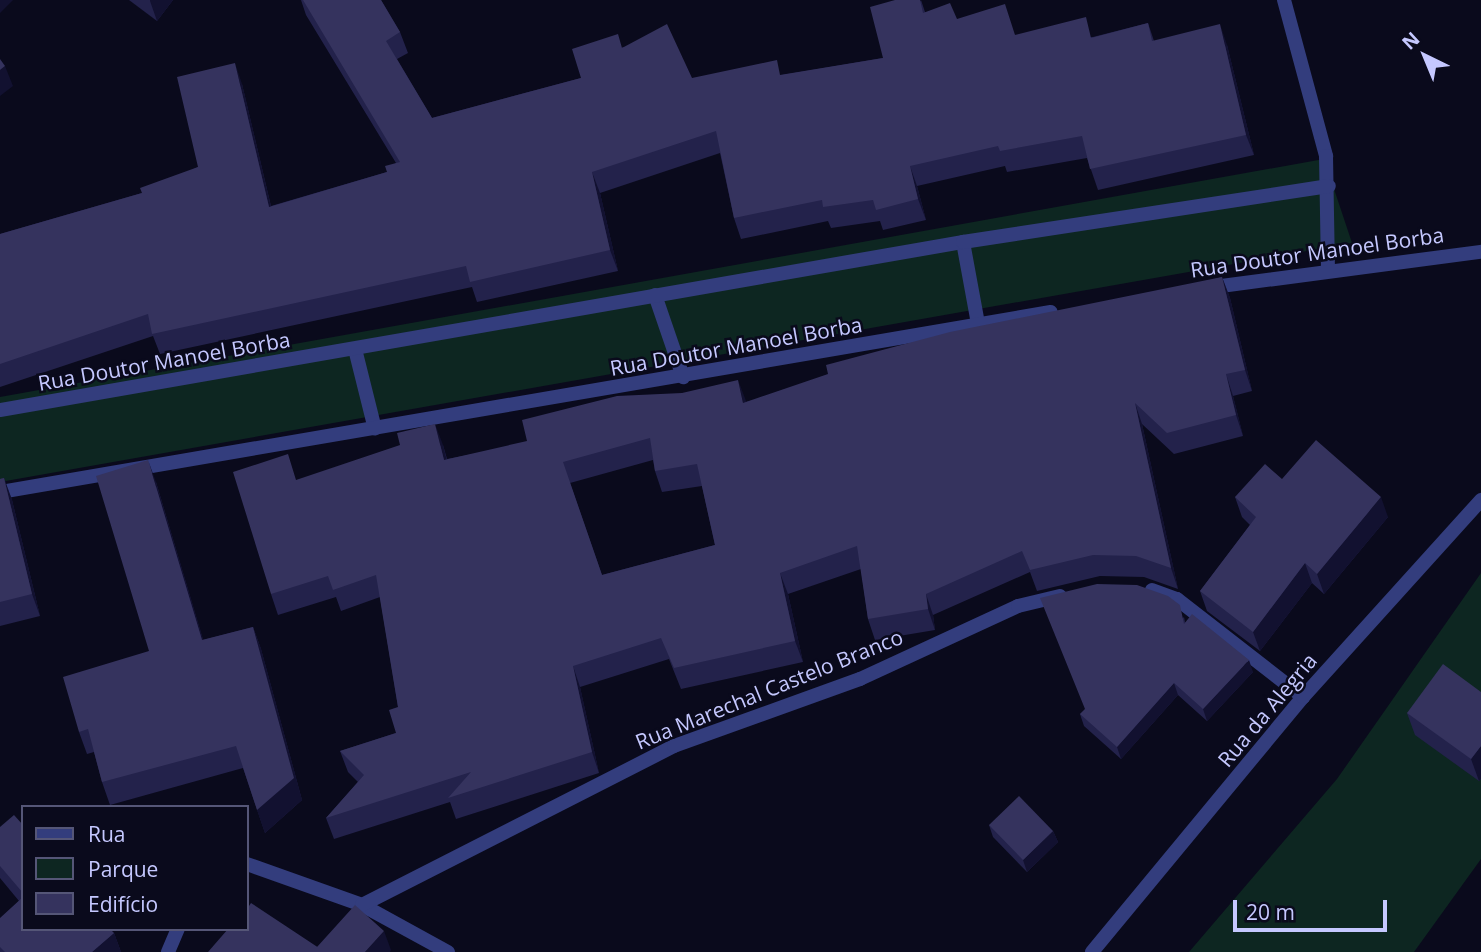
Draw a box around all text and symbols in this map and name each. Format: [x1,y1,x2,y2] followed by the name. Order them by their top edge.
[1390,21,1460,91] north arrow
[1396,26,1425,55] text: N
[1189,222,1445,282] street label: Rua Doutor Manoel Borba
[608,311,864,381] street label: Rua Doutor Manoel Borba
[36,326,292,396] street label: Rua Doutor Manoel Borba
[632,624,906,754] street label: Rua Marechal Castelo Branco
[1212,648,1322,772] street label: Rua da Alegria
[21,805,248,931] legend
[88,820,126,848] text: Rua
[88,855,158,883] text: Parque
[1236,886,1390,930] scale bar
[88,890,158,918] text: Edifício
[1246,898,1295,926] text: 20 m

